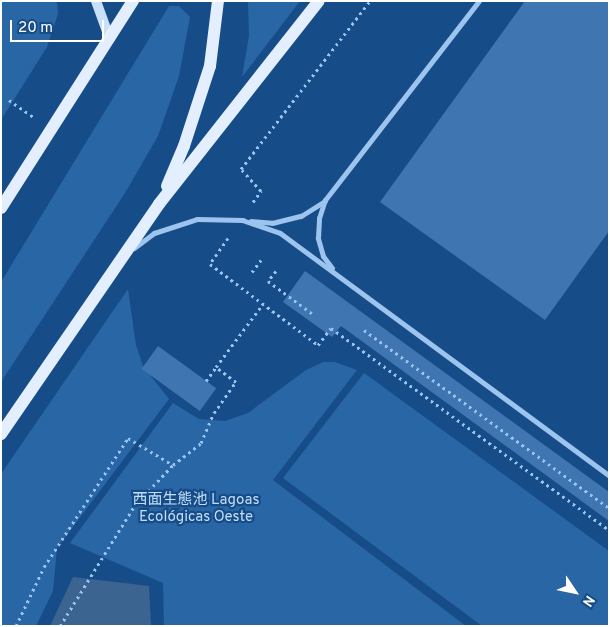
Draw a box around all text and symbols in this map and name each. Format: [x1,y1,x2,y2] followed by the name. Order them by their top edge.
[12,10,106,42] scale bar
[18,19,53,38] text: 20 m
[133,491,259,526] park label: 西面生態池 Lagoas Ecológicas Oeste
[550,567,600,617] north arrow
[578,592,598,610] text: N

